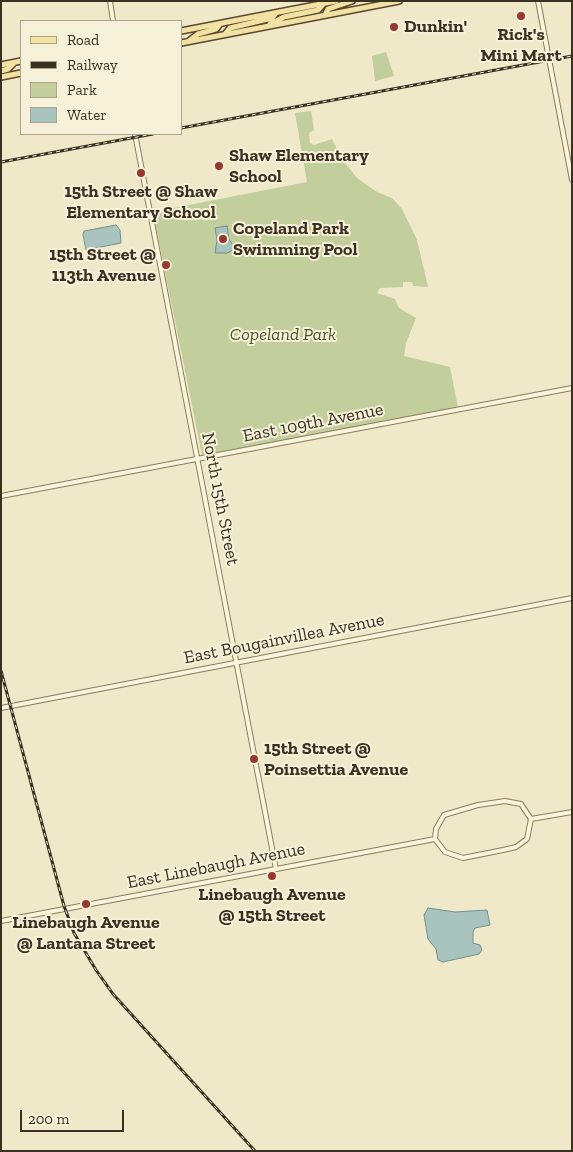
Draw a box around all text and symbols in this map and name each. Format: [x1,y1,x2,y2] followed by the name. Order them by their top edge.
[515,10,527,22] marker: Rick's Mini Mart
[404,16,467,38] place label: Dunkin'
[20,20,182,135] legend
[388,21,400,33] marker: Dunkin'
[480,24,562,66] place label: Rick's Mini Mart
[67,31,99,49] text: Road
[67,56,118,74] text: Railway
[67,81,97,99] text: Park
[67,106,107,124] text: Water
[229,145,369,188] place label: Shaw Elementary School
[213,160,225,172] marker: Shaw Elementary School
[135,167,147,179] marker: 15th Street @ Shaw Elementary School
[64,181,218,223] place label: 15th Street @ Shaw Elementary School
[233,218,358,260] place label: Copeland Park Swimming Pool
[217,233,229,245] marker: Copeland Park Swimming Pool
[49,244,156,286] place label: 15th Street @ 113th Avenue
[160,259,172,271] marker: 15th Street @ 113th Avenue
[230,324,336,346] park label: Copeland Park
[241,399,385,447] street label: East 109th Avenue
[197,431,243,567] street label: North 15th Street
[182,609,386,669] street label: East Bougainvillea Avenue
[264,738,408,781] place label: 15th Street @ Poinsettia Avenue
[248,753,260,765] marker: 15th Street @ Poinsettia Avenue
[125,838,307,894] street label: East Linebaugh Avenue
[266,870,278,882] marker: Linebaugh Avenue @ 15th Street
[198,884,346,926] place label: Linebaugh Avenue @ 15th Street
[80,898,92,910] marker: Linebaugh Avenue @ Lantana Street
[12,912,160,954] place label: Linebaugh Avenue @ Lantana Street
[22,1100,126,1132] scale bar
[28,1110,69,1128] text: 200 m

